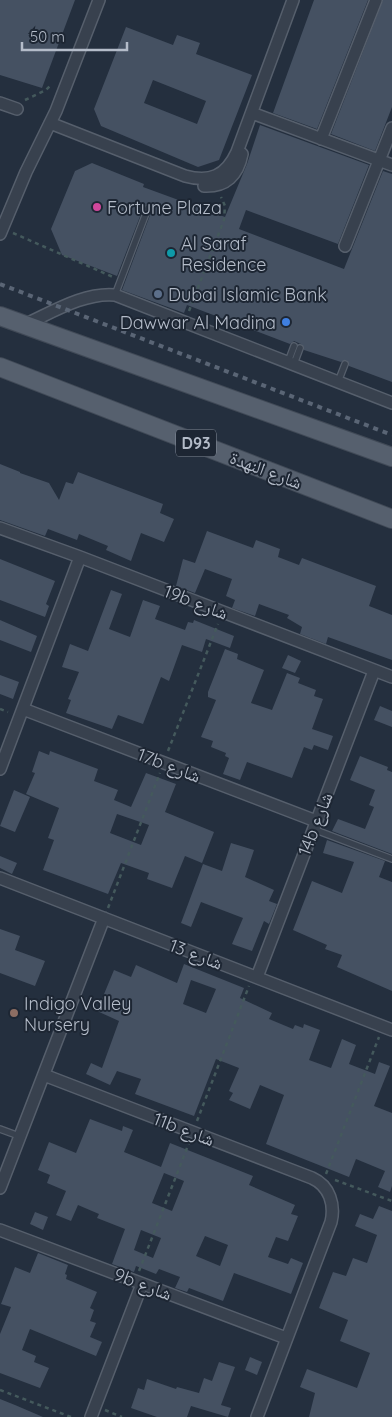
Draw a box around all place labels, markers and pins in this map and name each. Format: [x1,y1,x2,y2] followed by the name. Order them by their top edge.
[107,196,222,219] place label: Fortune Plaza
[91,201,103,213] marker: Fortune Plaza
[181,232,266,276] place label: Al Saraf Residence
[165,247,177,259] marker: Al Saraf Residence
[168,283,327,306] place label: Dubai Islamic Bank
[152,288,164,300] marker: Dubai Islamic Bank
[120,311,276,334] place label: Dawwar Al Madina
[280,316,292,328] marker: Dawwar Al Madina
[24,992,131,1036] place label: Indigo Valley Nursery
[8,1007,20,1019] marker: Indigo Valley Nursery

